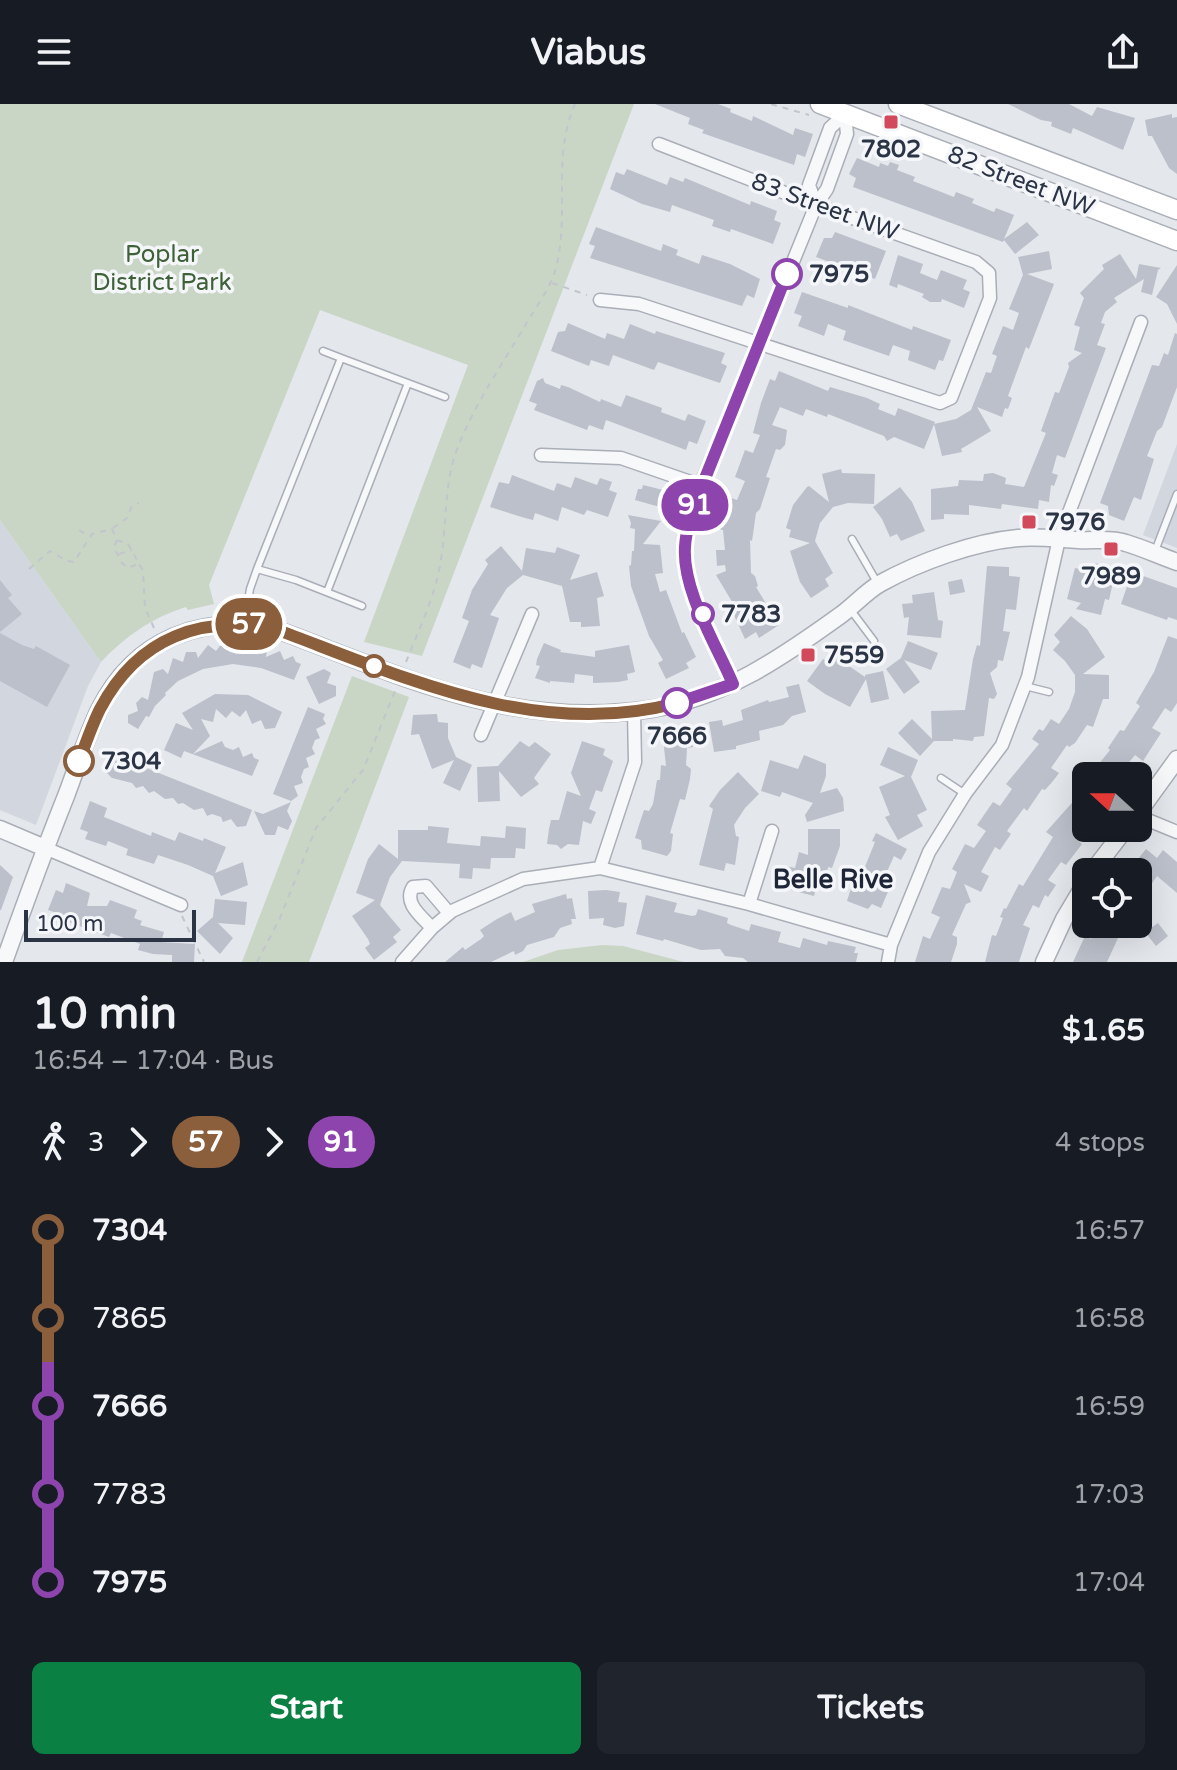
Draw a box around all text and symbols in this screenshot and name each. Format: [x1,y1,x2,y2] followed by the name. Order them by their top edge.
[32,30,76,74] icon: menu
[1101,30,1145,74] icon: share
[531,31,646,74] text: Viabus
[882,113,900,131] marker: 7802
[861,135,921,164] place label: 7802
[944,140,1098,222] street label: 82 Street NW
[747,167,903,247] street label: 83 Street NW
[93,240,231,297] park label: Poplar District Park
[772,259,802,289] marker: 7975
[809,260,869,289] place label: 7975
[659,479,731,531] line badge: 91
[677,488,713,522] text: 91
[1045,508,1105,537] place label: 7976
[1020,513,1038,531] marker: 7976
[1102,540,1120,558] marker: 7989
[1081,562,1141,591] place label: 7989
[213,598,285,650] line badge: 57
[721,600,781,629] place label: 7783
[692,603,714,625] marker: 7783
[231,607,267,641] text: 57
[824,641,884,670] place label: 7559
[799,646,817,664] marker: 7559
[363,655,385,677] unlabelled marker
[662,688,692,718] marker: 7666
[647,722,707,751] place label: 7666
[64,746,94,776] marker: 7304
[101,747,161,776] place label: 7304
[1072,762,1152,842] north arrow
[1072,762,1152,938] map controls
[1072,858,1152,938] button: locate
[773,864,893,895] district label: Belle Rive
[24,906,196,942] scale bar
[36,911,103,937] text: 100 m
[32,988,177,1041] text: 10 min
[1062,1012,1145,1049] text: $1.65
[32,1045,274,1076] text: 16:54 – 17:04 · Bus
[32,1120,76,1164] icon: walk
[116,1120,160,1164] icon: forward
[252,1120,296,1164] icon: forward
[188,1125,224,1159] text: 57
[324,1125,359,1159] text: 91
[88,1127,104,1158] text: 3
[1055,1127,1145,1158] text: 4 stops
[92,1212,167,1249] text: 7304
[1073,1215,1145,1246] text: 16:57
[92,1300,167,1337] text: 7865
[1073,1303,1145,1334] text: 16:58
[92,1388,167,1425] text: 7666
[1073,1391,1145,1422] text: 16:59
[92,1476,167,1513] text: 7783
[1073,1479,1145,1510] text: 17:03
[92,1564,167,1601] text: 7975
[1073,1567,1145,1598] text: 17:04
[32,1662,581,1754] button: Start
[597,1662,1145,1754] button: Tickets

